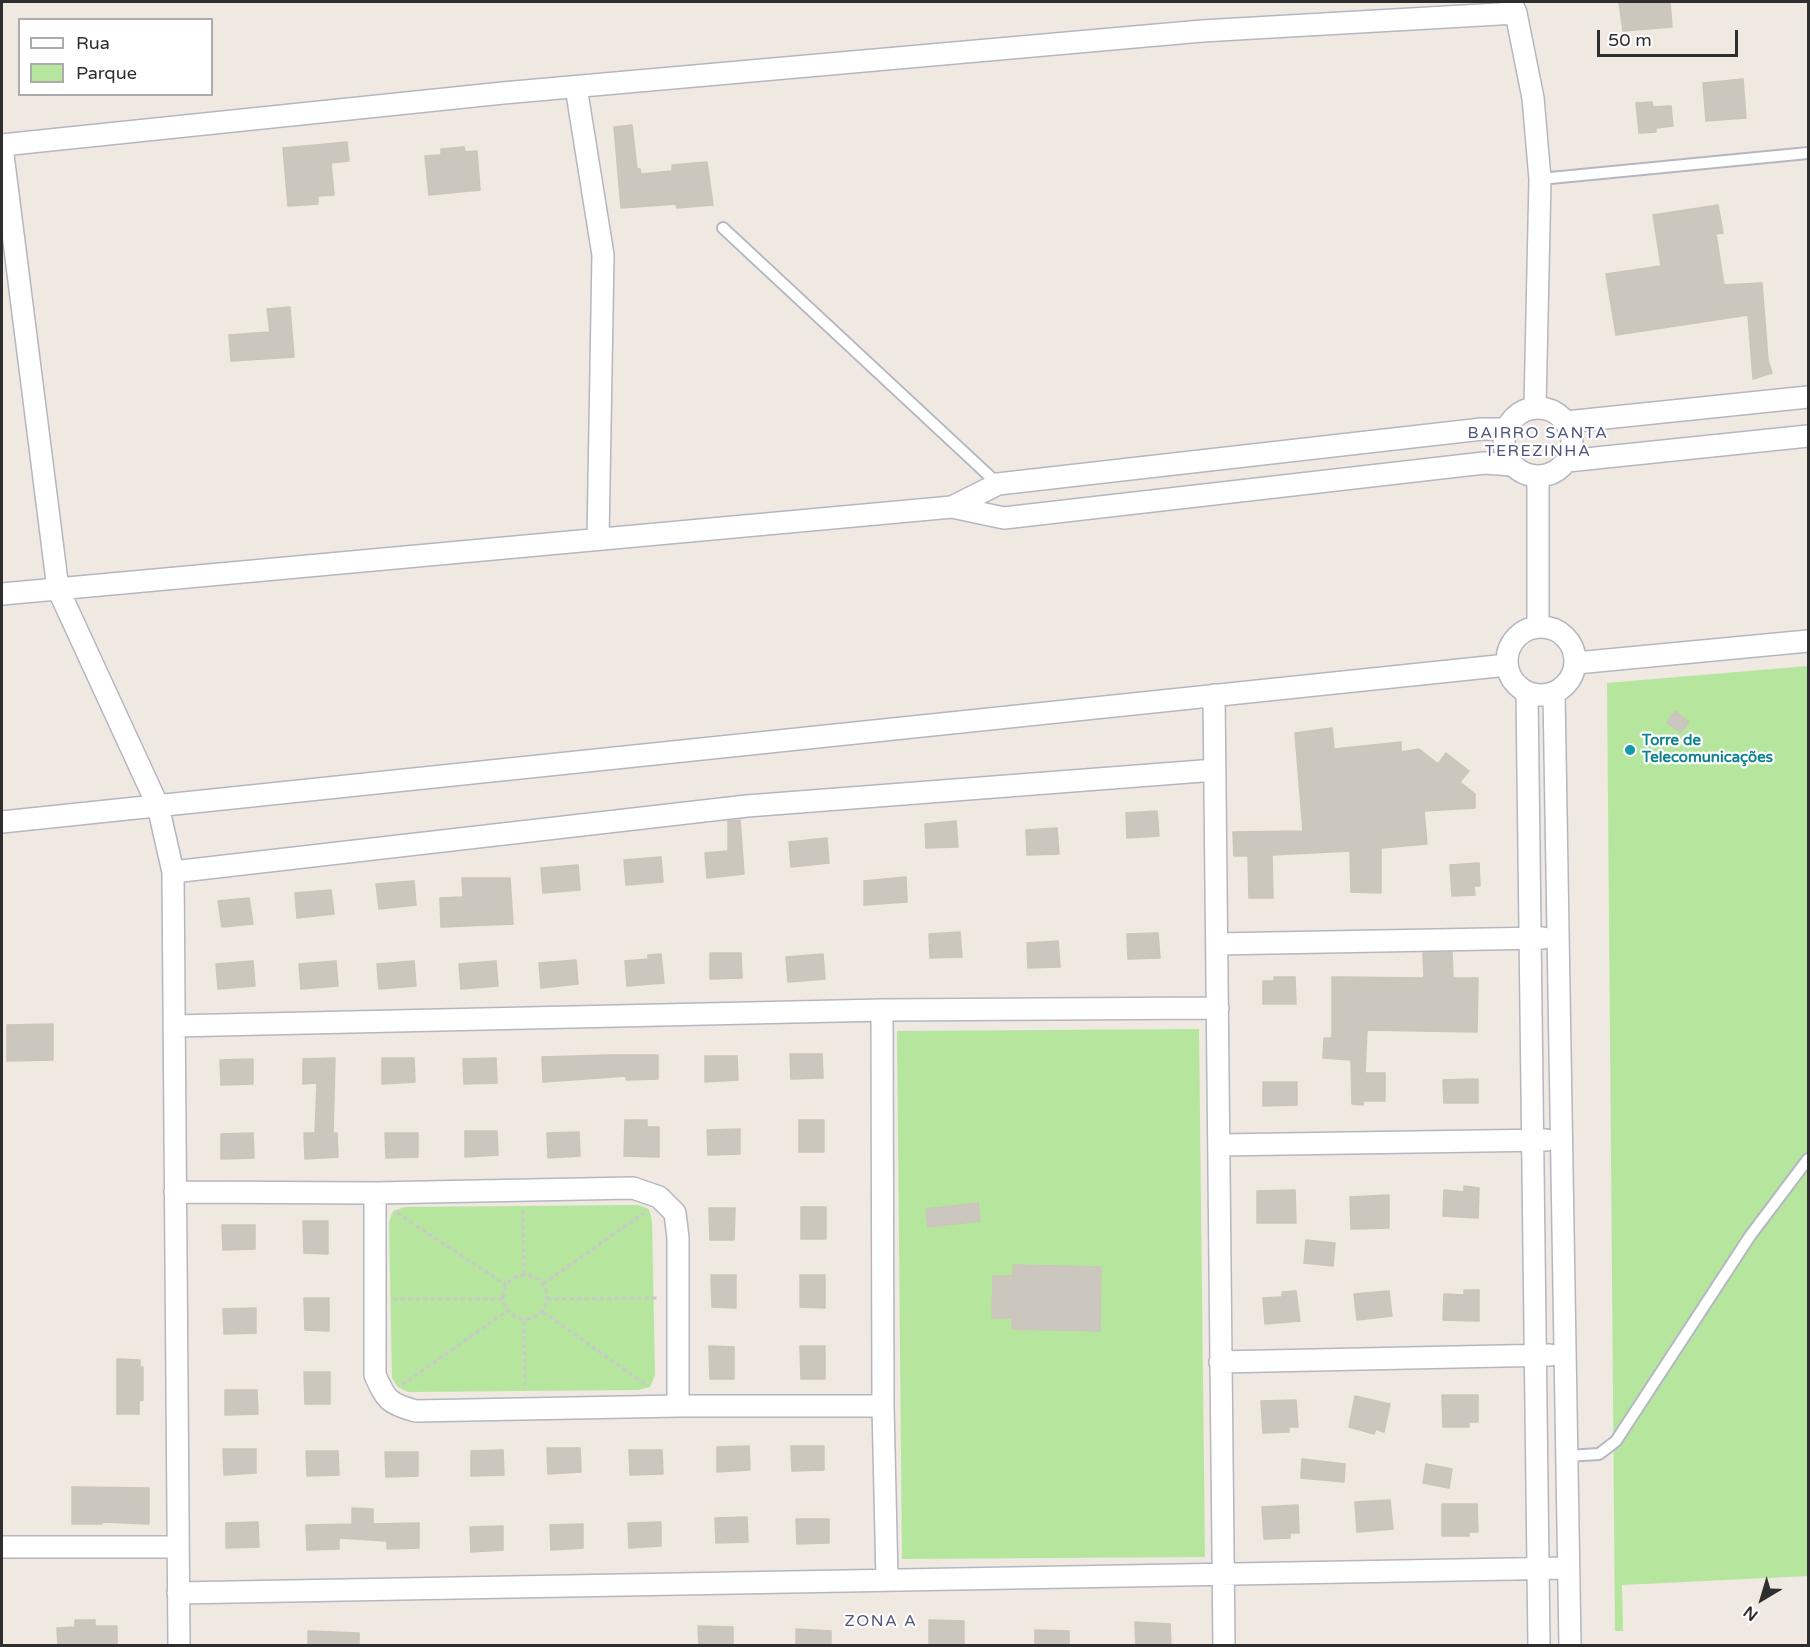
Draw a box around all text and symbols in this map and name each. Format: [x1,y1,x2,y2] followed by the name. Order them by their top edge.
[18,18,213,96] legend
[1600,18,1741,56] scale bar
[1608,29,1652,51] text: 50 m
[76,32,110,54] text: Rua
[76,62,137,84] text: Parque
[1468,424,1608,462] district label: BAIRRO SANTA TEREZINHA
[1642,732,1773,767] place label: Torre de Telecomunicações
[1623,743,1637,757] marker: Torre de Telecomunicações
[1732,1569,1792,1629] north arrow
[1740,1601,1762,1625] text: N
[844,1612,918,1632] district label: ZONA A

